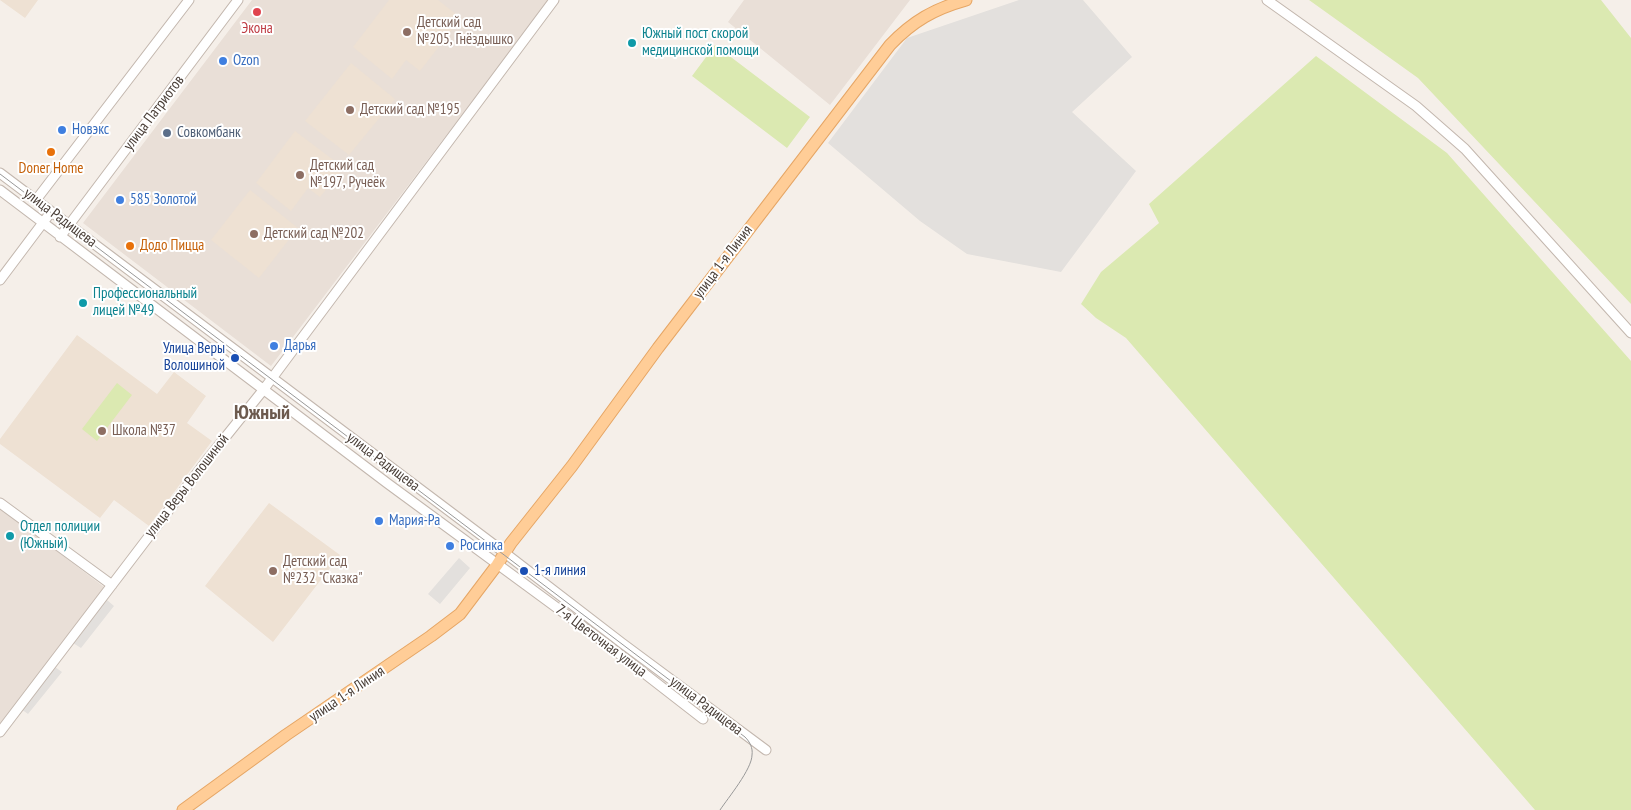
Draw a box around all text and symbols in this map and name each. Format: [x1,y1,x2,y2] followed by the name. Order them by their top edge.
[251,6,263,18] marker: Экона
[417,14,513,49] place label: Детский сад №205, Гнёздышко
[241,20,273,38] place label: Экона
[642,25,759,60] place label: Южный пост скорой медицинской помощи
[401,26,413,38] marker: Детский сад №205, Гнёздышко
[626,37,638,49] marker: Южный пост скорой медицинской помощи
[233,52,259,70] place label: Ozon
[217,55,229,67] marker: Ozon
[120,72,188,154] street label: улица Патриотов
[360,101,460,119] place label: Детский сад №195
[344,104,356,116] marker: Детский сад №195
[72,121,109,139] place label: Новэкс
[56,124,68,136] marker: Новэкс
[177,124,241,142] place label: Совкомбанк
[161,127,173,139] marker: Совкомбанк
[45,146,57,158] marker: Doner Home
[310,157,385,192] place label: Детский сад №197, Ручеёк
[19,160,83,178] place label: Doner Home
[294,169,306,181] marker: Детский сад №197, Ручеёк
[20,185,100,251] street label: улица Радищева
[130,191,197,209] place label: 585 Золотой
[114,194,126,206] marker: 585 Золотой
[690,222,756,302] street label: улица 1-я Линия
[264,225,364,243] place label: Детский сад №202
[248,228,260,240] marker: Детский сад №202
[140,237,204,255] place label: Додо Пицца
[124,240,136,252] marker: Додо Пицца
[93,285,197,320] place label: Профессиональный лицей №49
[77,297,89,309] marker: Профессиональный лицей №49
[284,337,316,355] place label: Дарья
[163,340,225,375] place label: Улица Веры Волошиной
[268,340,280,352] marker: Дарья
[229,352,241,364] marker: Улица Веры Волошиной
[234,401,290,425] district label: Южный
[112,422,176,440] place label: Школа №37
[96,425,108,437] marker: Школа №37
[343,429,423,495] street label: улица Радищева
[141,431,233,541] street label: улица Веры Волошиной
[389,512,440,530] place label: Мария-Ра
[373,515,385,527] marker: Мария-Ра
[20,518,100,553] place label: Отдел полиции (Южный)
[4,530,16,542] marker: Отдел полиции (Южный)
[460,537,503,555] place label: Росинка
[444,540,456,552] marker: Росинка
[283,553,363,588] place label: Детский сад №232 "Сказка"
[534,562,586,580] place label: 1-я линия
[267,565,279,577] marker: Детский сад №232 "Сказка"
[518,565,530,577] marker: 1-я линия
[552,601,650,681] street label: 7-я Цветочная улица
[306,662,388,726] street label: улица 1-я Линия
[666,673,746,739] street label: улица Радищева

